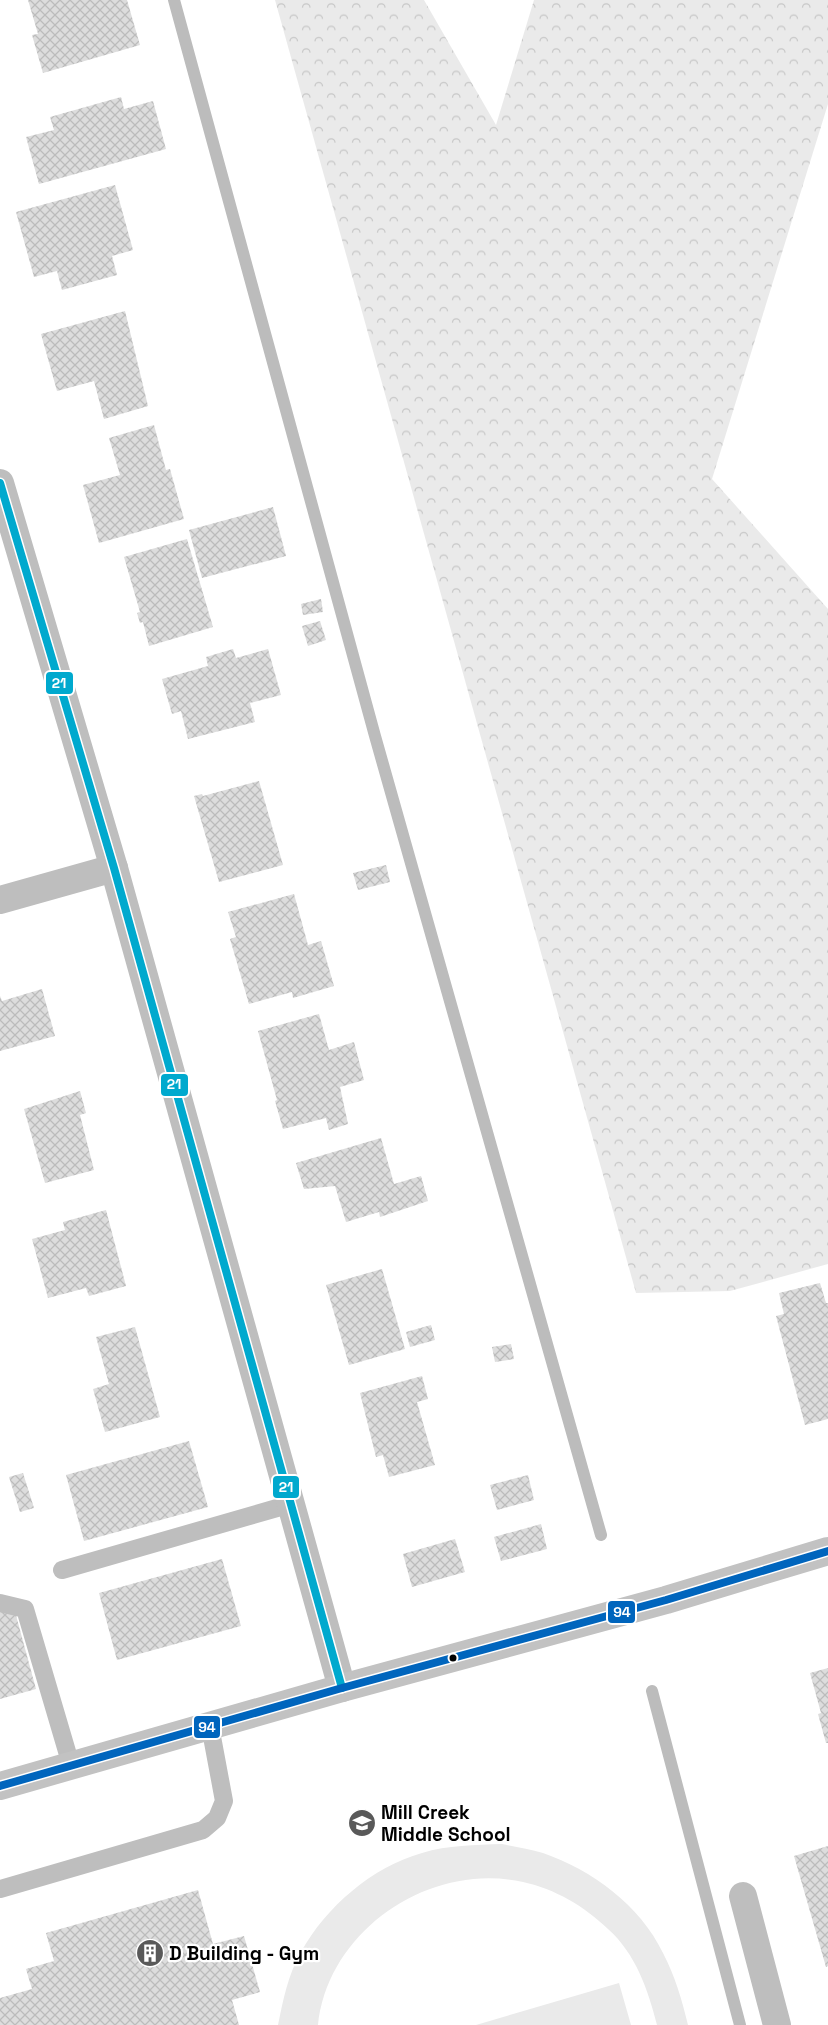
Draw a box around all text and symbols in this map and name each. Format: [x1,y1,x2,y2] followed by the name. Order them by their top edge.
[45,671,74,695] line badge: 21
[52,674,66,692] text: 21
[160,1073,189,1097] line badge: 21
[167,1075,181,1093] text: 21
[272,1475,300,1499] line badge: 21
[279,1478,293,1496] text: 21
[607,1600,636,1624] line badge: 94
[613,1603,631,1621] text: 94
[448,1653,458,1663] unlabelled marker
[193,1715,221,1739] line badge: 94
[198,1718,216,1736] text: 94
[381,1800,511,1847] place label: Mill Creek Middle School
[347,1808,377,1838] school or university icon: Mill Creek Middle School
[135,1938,165,1968] building icon: D Building - Gym
[169,1941,319,1966] place label: D Building - Gym

